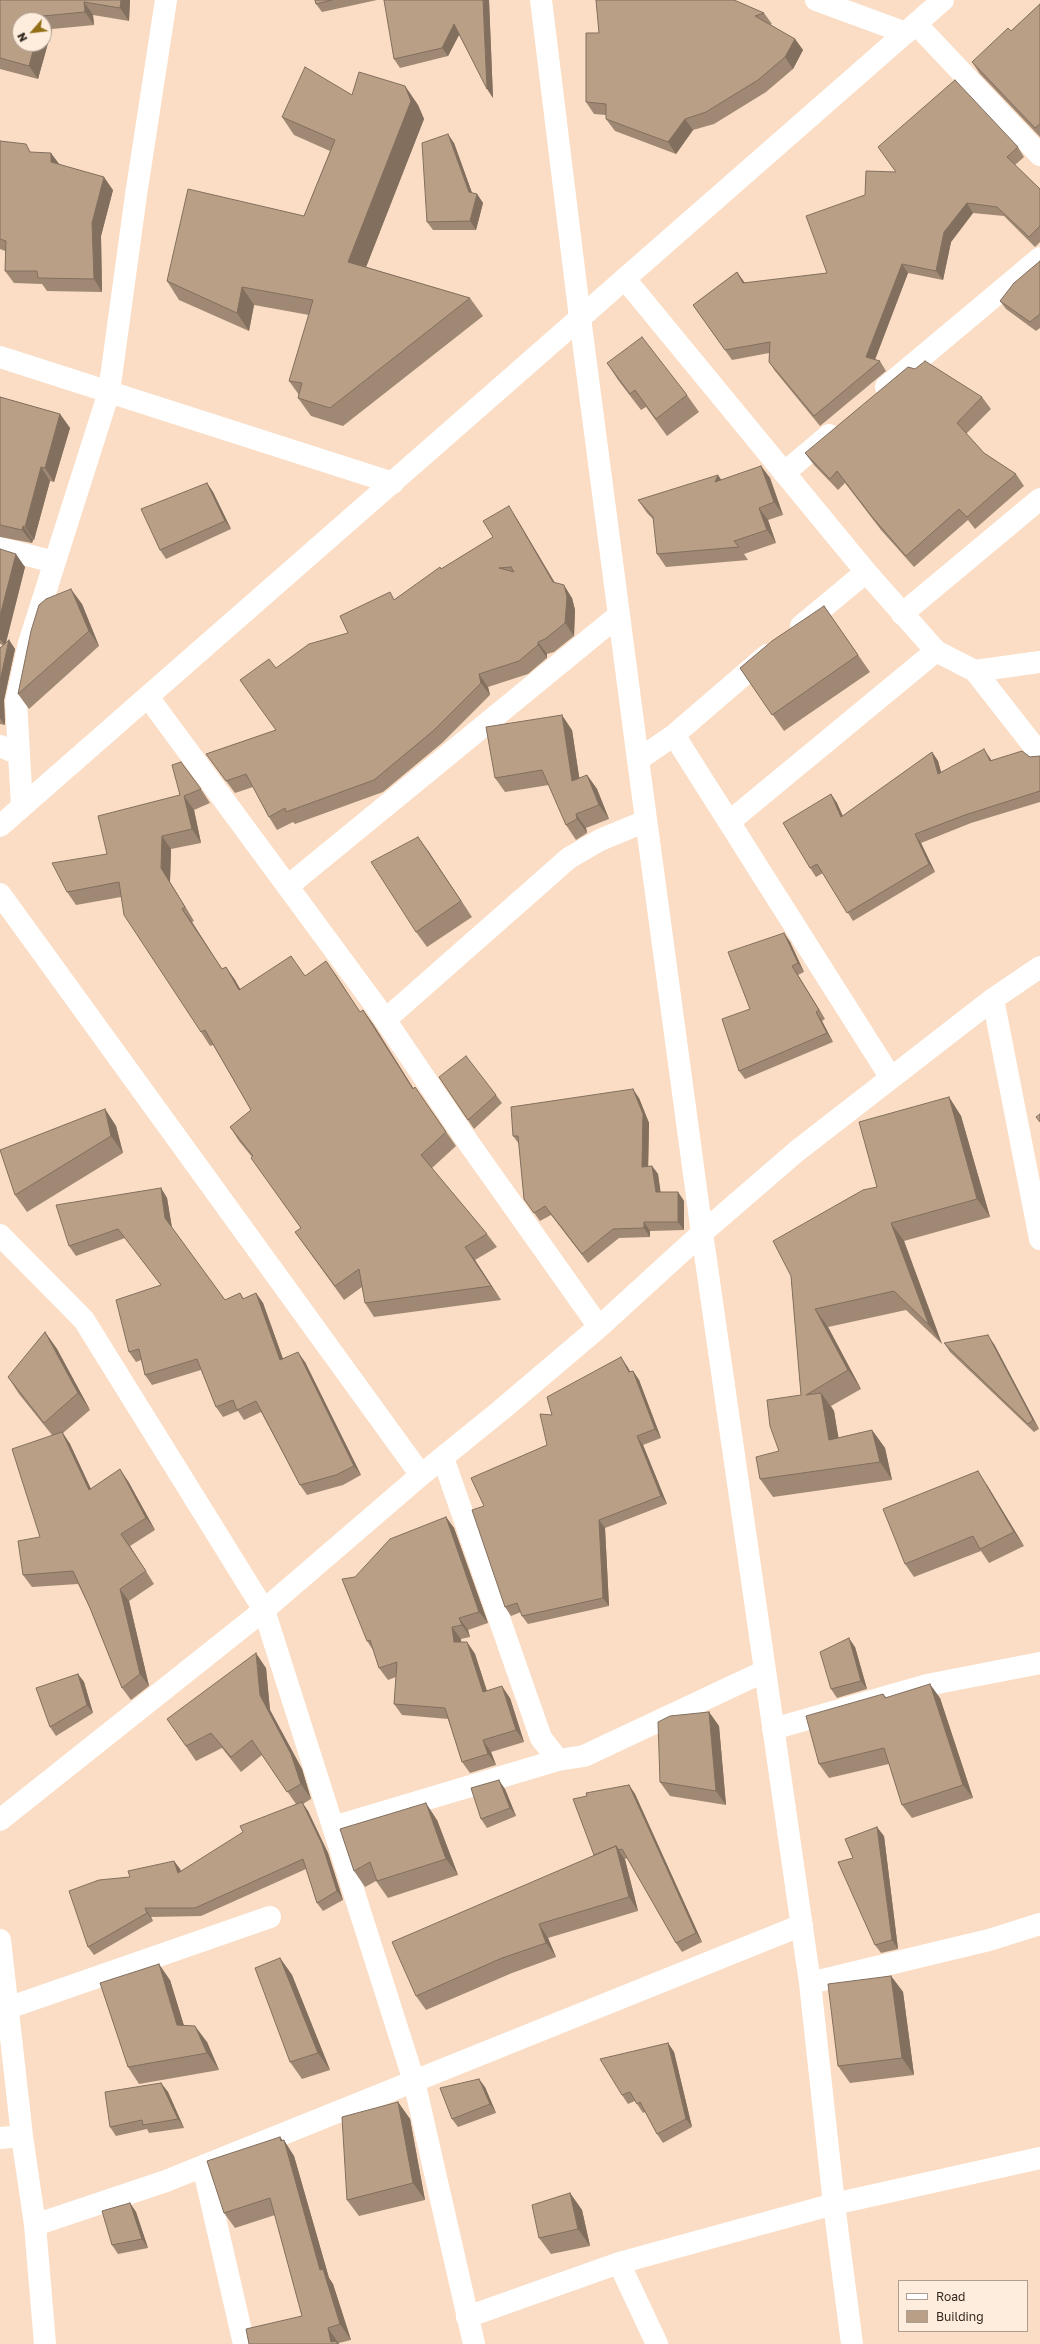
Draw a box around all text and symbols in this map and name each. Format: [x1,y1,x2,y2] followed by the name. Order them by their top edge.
[12,12,52,52] north arrow
[14,31,30,44] text: N
[898,2280,1028,2332] legend
[936,2289,965,2304] text: Road
[936,2309,984,2324] text: Building

